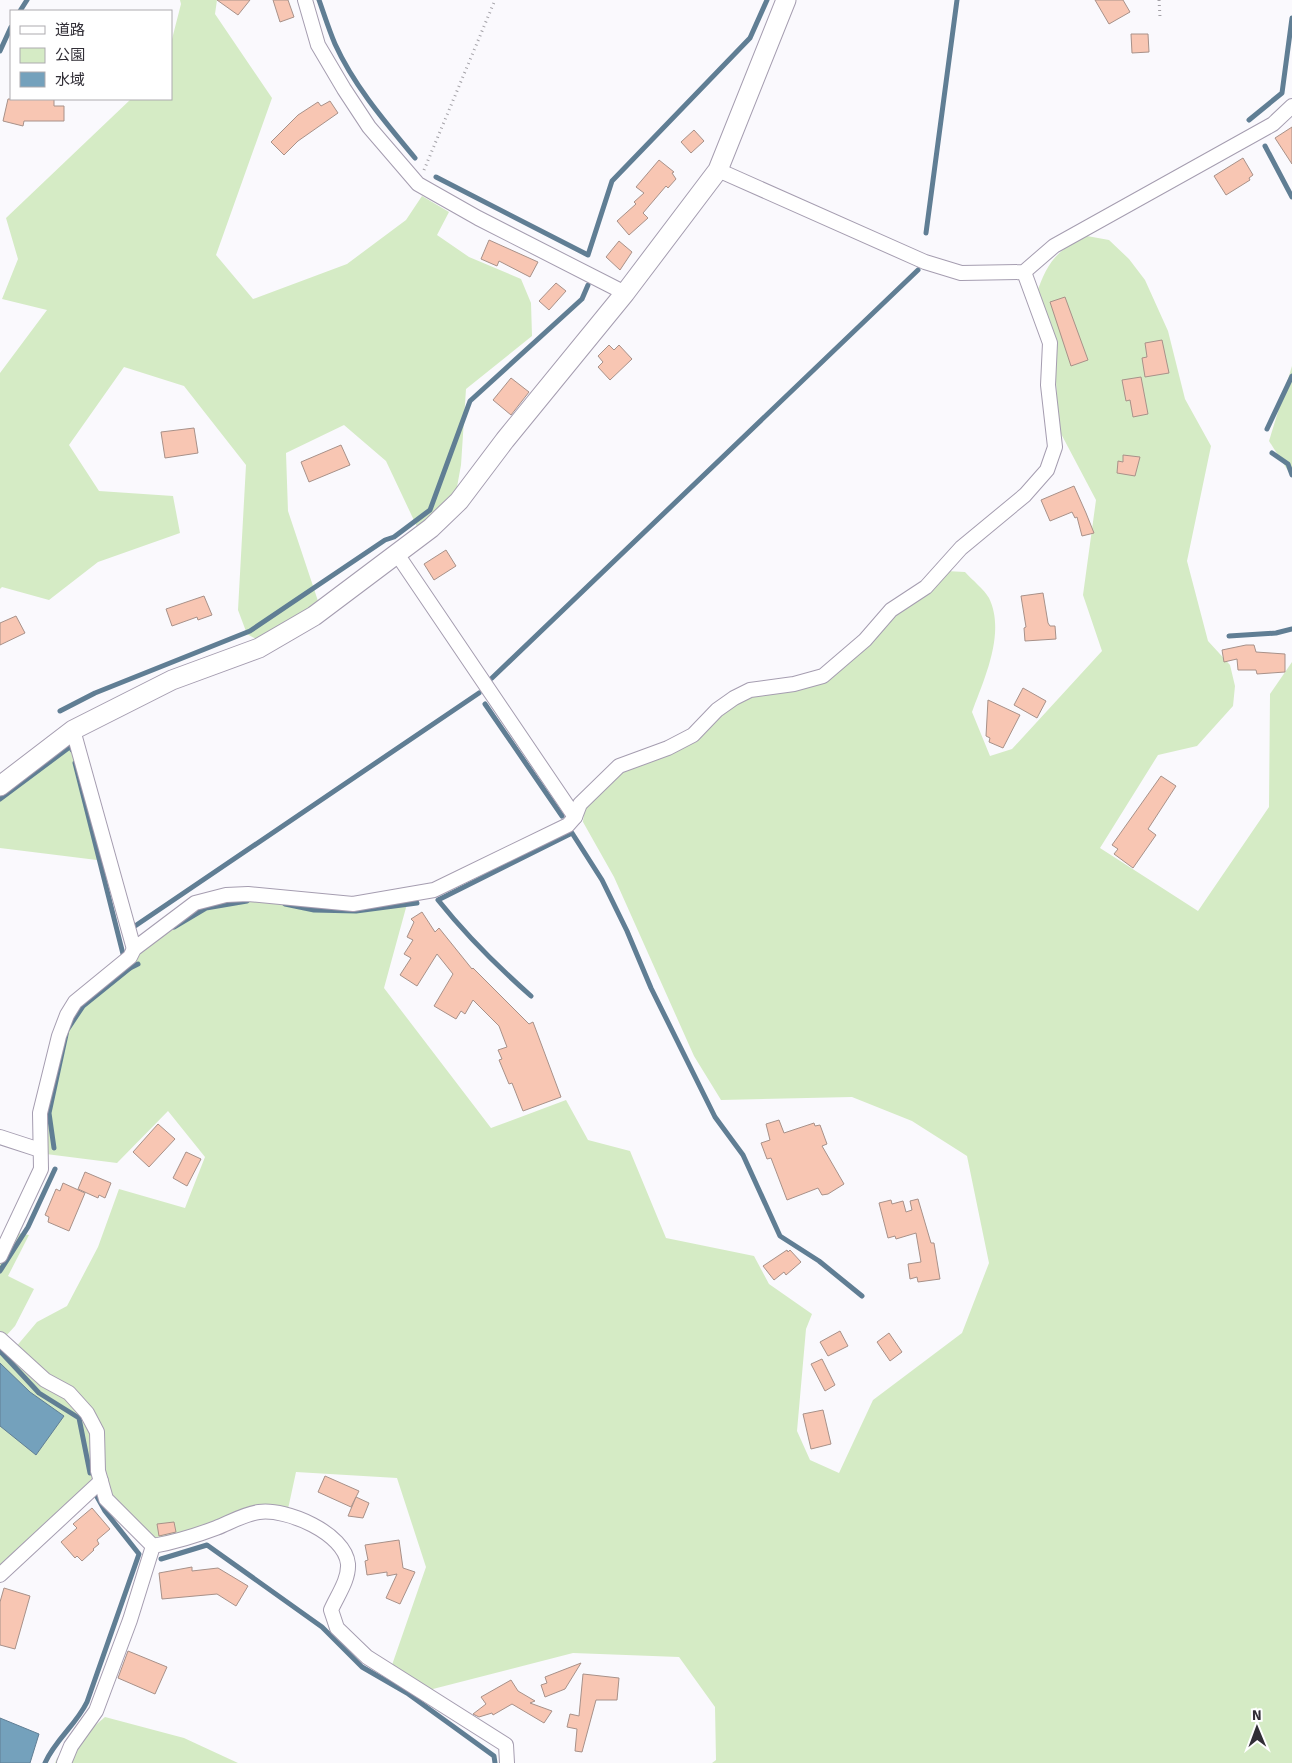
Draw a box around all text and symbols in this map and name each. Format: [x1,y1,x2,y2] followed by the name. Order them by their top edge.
[10,10,172,100] legend
[55,21,85,39] text: 道路
[55,46,85,64] text: 公園
[55,71,85,89] text: 水域
[1232,1703,1282,1753] north arrow
[1252,1707,1262,1724] text: N

